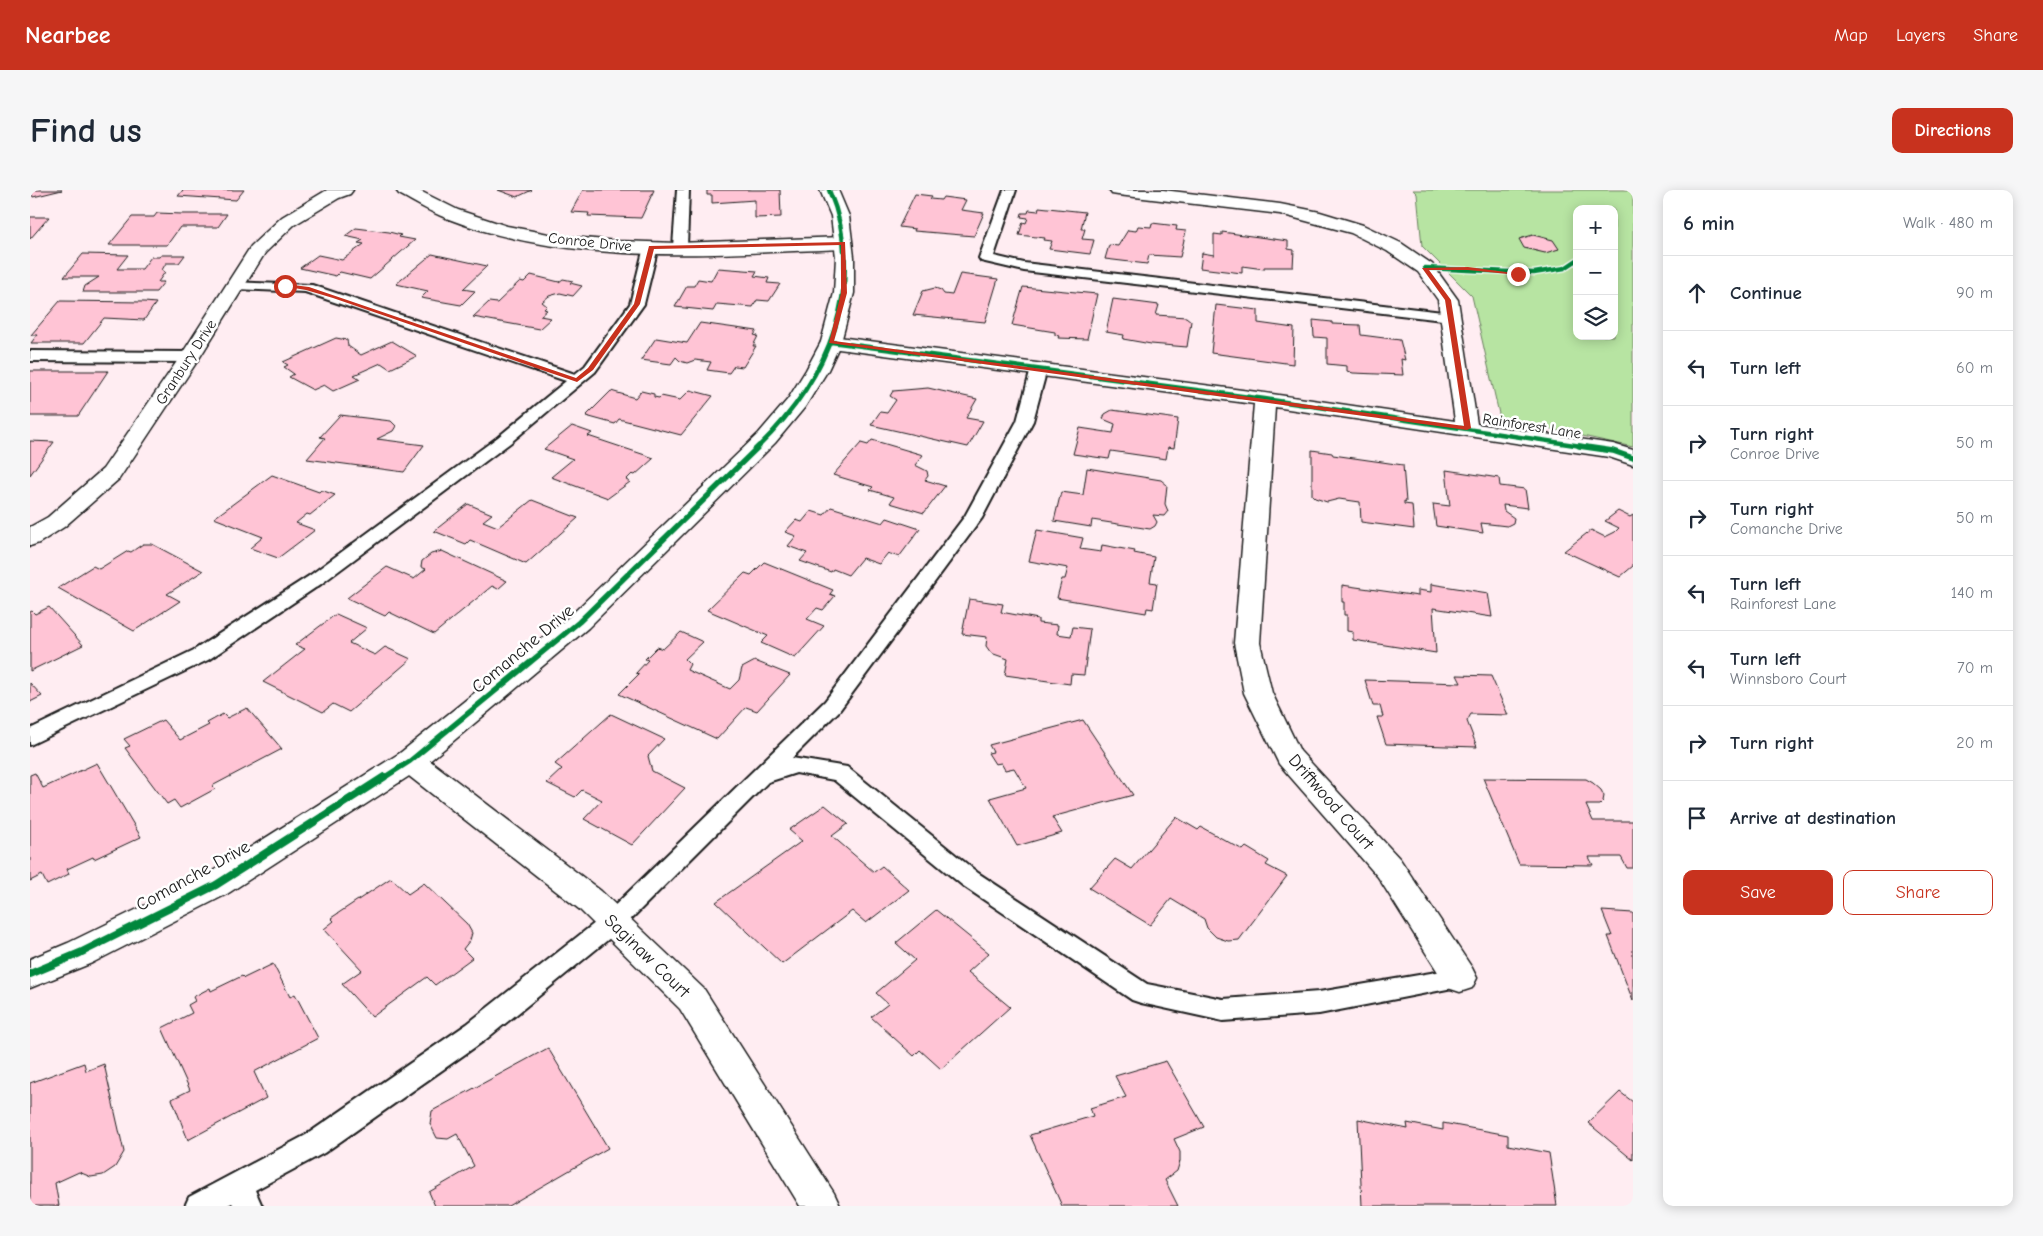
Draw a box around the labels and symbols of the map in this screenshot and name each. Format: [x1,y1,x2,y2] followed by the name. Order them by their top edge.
[547,229,633,255] street label: Conroe Drive
[1507,263,1530,286] route end
[274,275,297,298] route start
[152,316,221,408] street label: Granbury Drive
[1481,409,1583,443] street label: Rainforest Lane
[468,600,578,698] street label: Comanche Drive
[1284,750,1379,855] street label: Driftwood Court
[132,836,254,916] street label: Comanche Drive
[600,910,695,1003] street label: Saginaw Court

